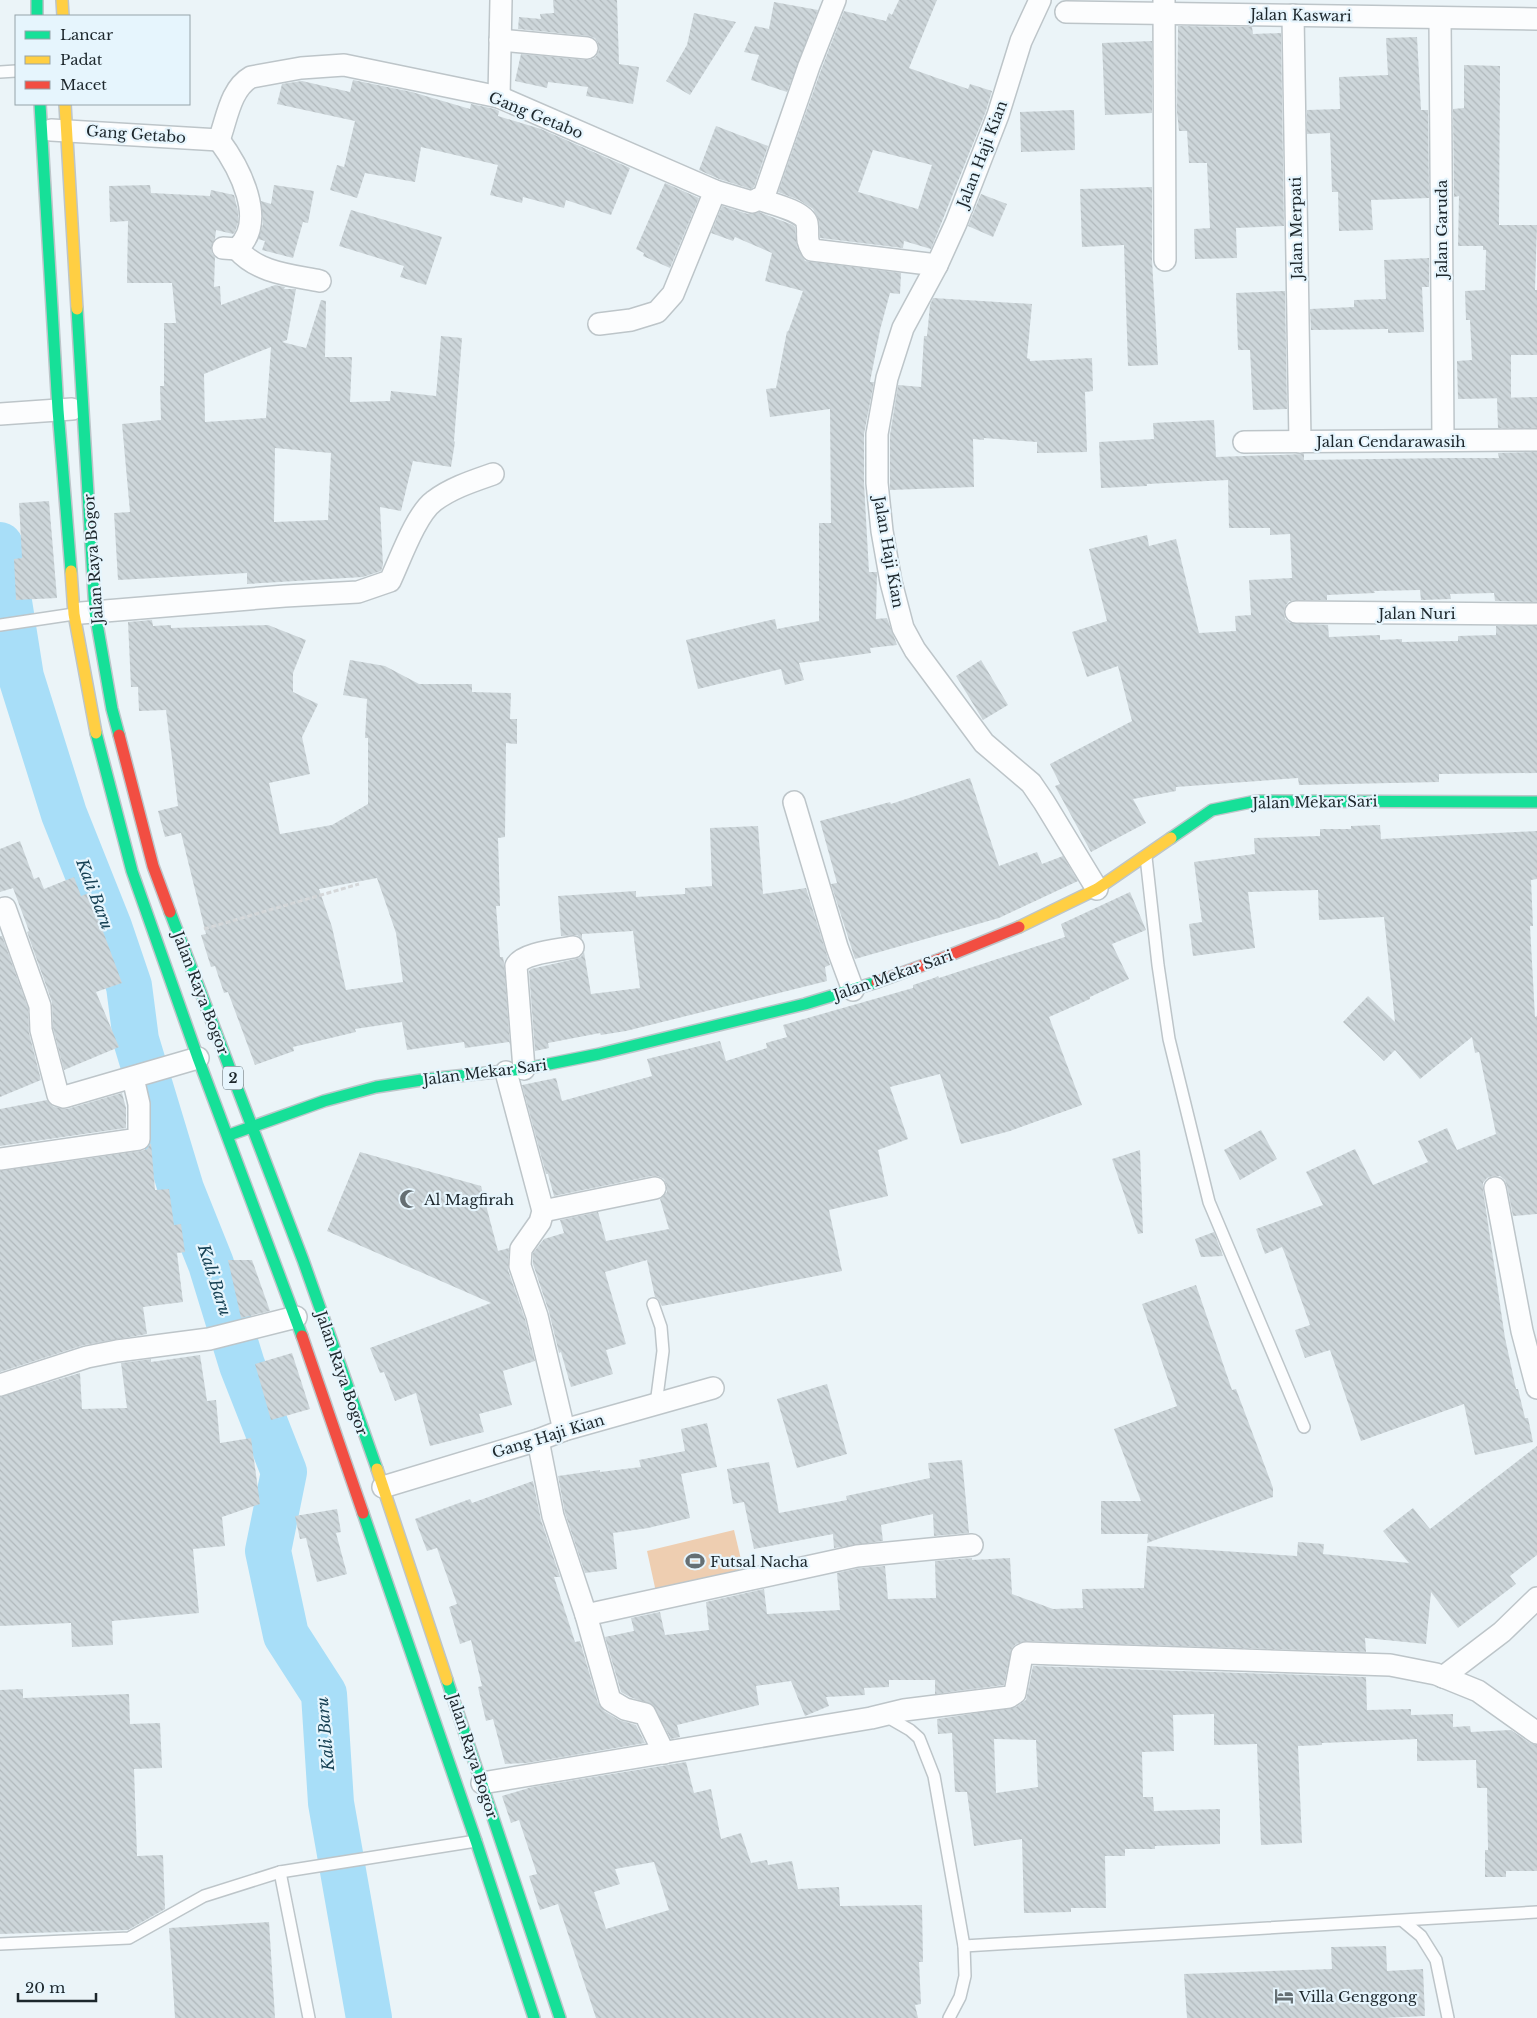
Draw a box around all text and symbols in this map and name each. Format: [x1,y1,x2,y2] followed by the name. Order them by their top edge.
[1248,5,1352,25] street label: Jalan Kaswari
[15,15,190,105] legend
[60,25,114,44] text: Lancar
[60,50,103,69] text: Padat
[60,75,107,94] text: Macet
[486,87,586,143] street label: Gang Getabo
[952,98,1011,212] street label: Jalan Haji Kian
[85,121,187,147] street label: Gang Getabo
[1286,177,1306,281] street label: Jalan Merpati
[1432,179,1451,280] street label: Jalan Garuda
[1314,432,1466,451] street label: Jalan Cendarawasih
[79,492,107,627] street label: Jalan Raya Bogor
[869,493,908,609] street label: Jalan Haji Kian
[1376,604,1456,623] street label: Jalan Nuri
[1250,791,1378,813] street label: Jalan Mekar Sari
[72,855,118,932] water label: Kali Baru
[168,927,234,1058] street label: Jalan Raya Bogor
[829,946,955,1005] street label: Jalan Mekar Sari
[420,1055,548,1089] street label: Jalan Mekar Sari
[223,1066,243,1090] road number: 2
[398,1188,420,1210] mosque icon: Al Magfirah
[423,1190,514,1209] place label: Al Magfirah
[194,1241,236,1318] water label: Kali Baru
[311,1306,372,1439] street label: Jalan Raya Bogor
[490,1410,606,1462] street label: Gang Haji Kian
[684,1550,706,1572] sports icon: Futsal Nacha
[710,1552,809,1571] place label: Futsal Nacha
[443,1689,502,1822] street label: Jalan Raya Bogor
[312,1696,338,1773] water label: Kali Baru
[18,1970,95,2002] scale bar
[25,1978,65,1997] text: 20 m
[1273,1985,1295,2007] hotel icon: Villa Genggong
[1298,1987,1418,2006] place label: Villa Genggong

